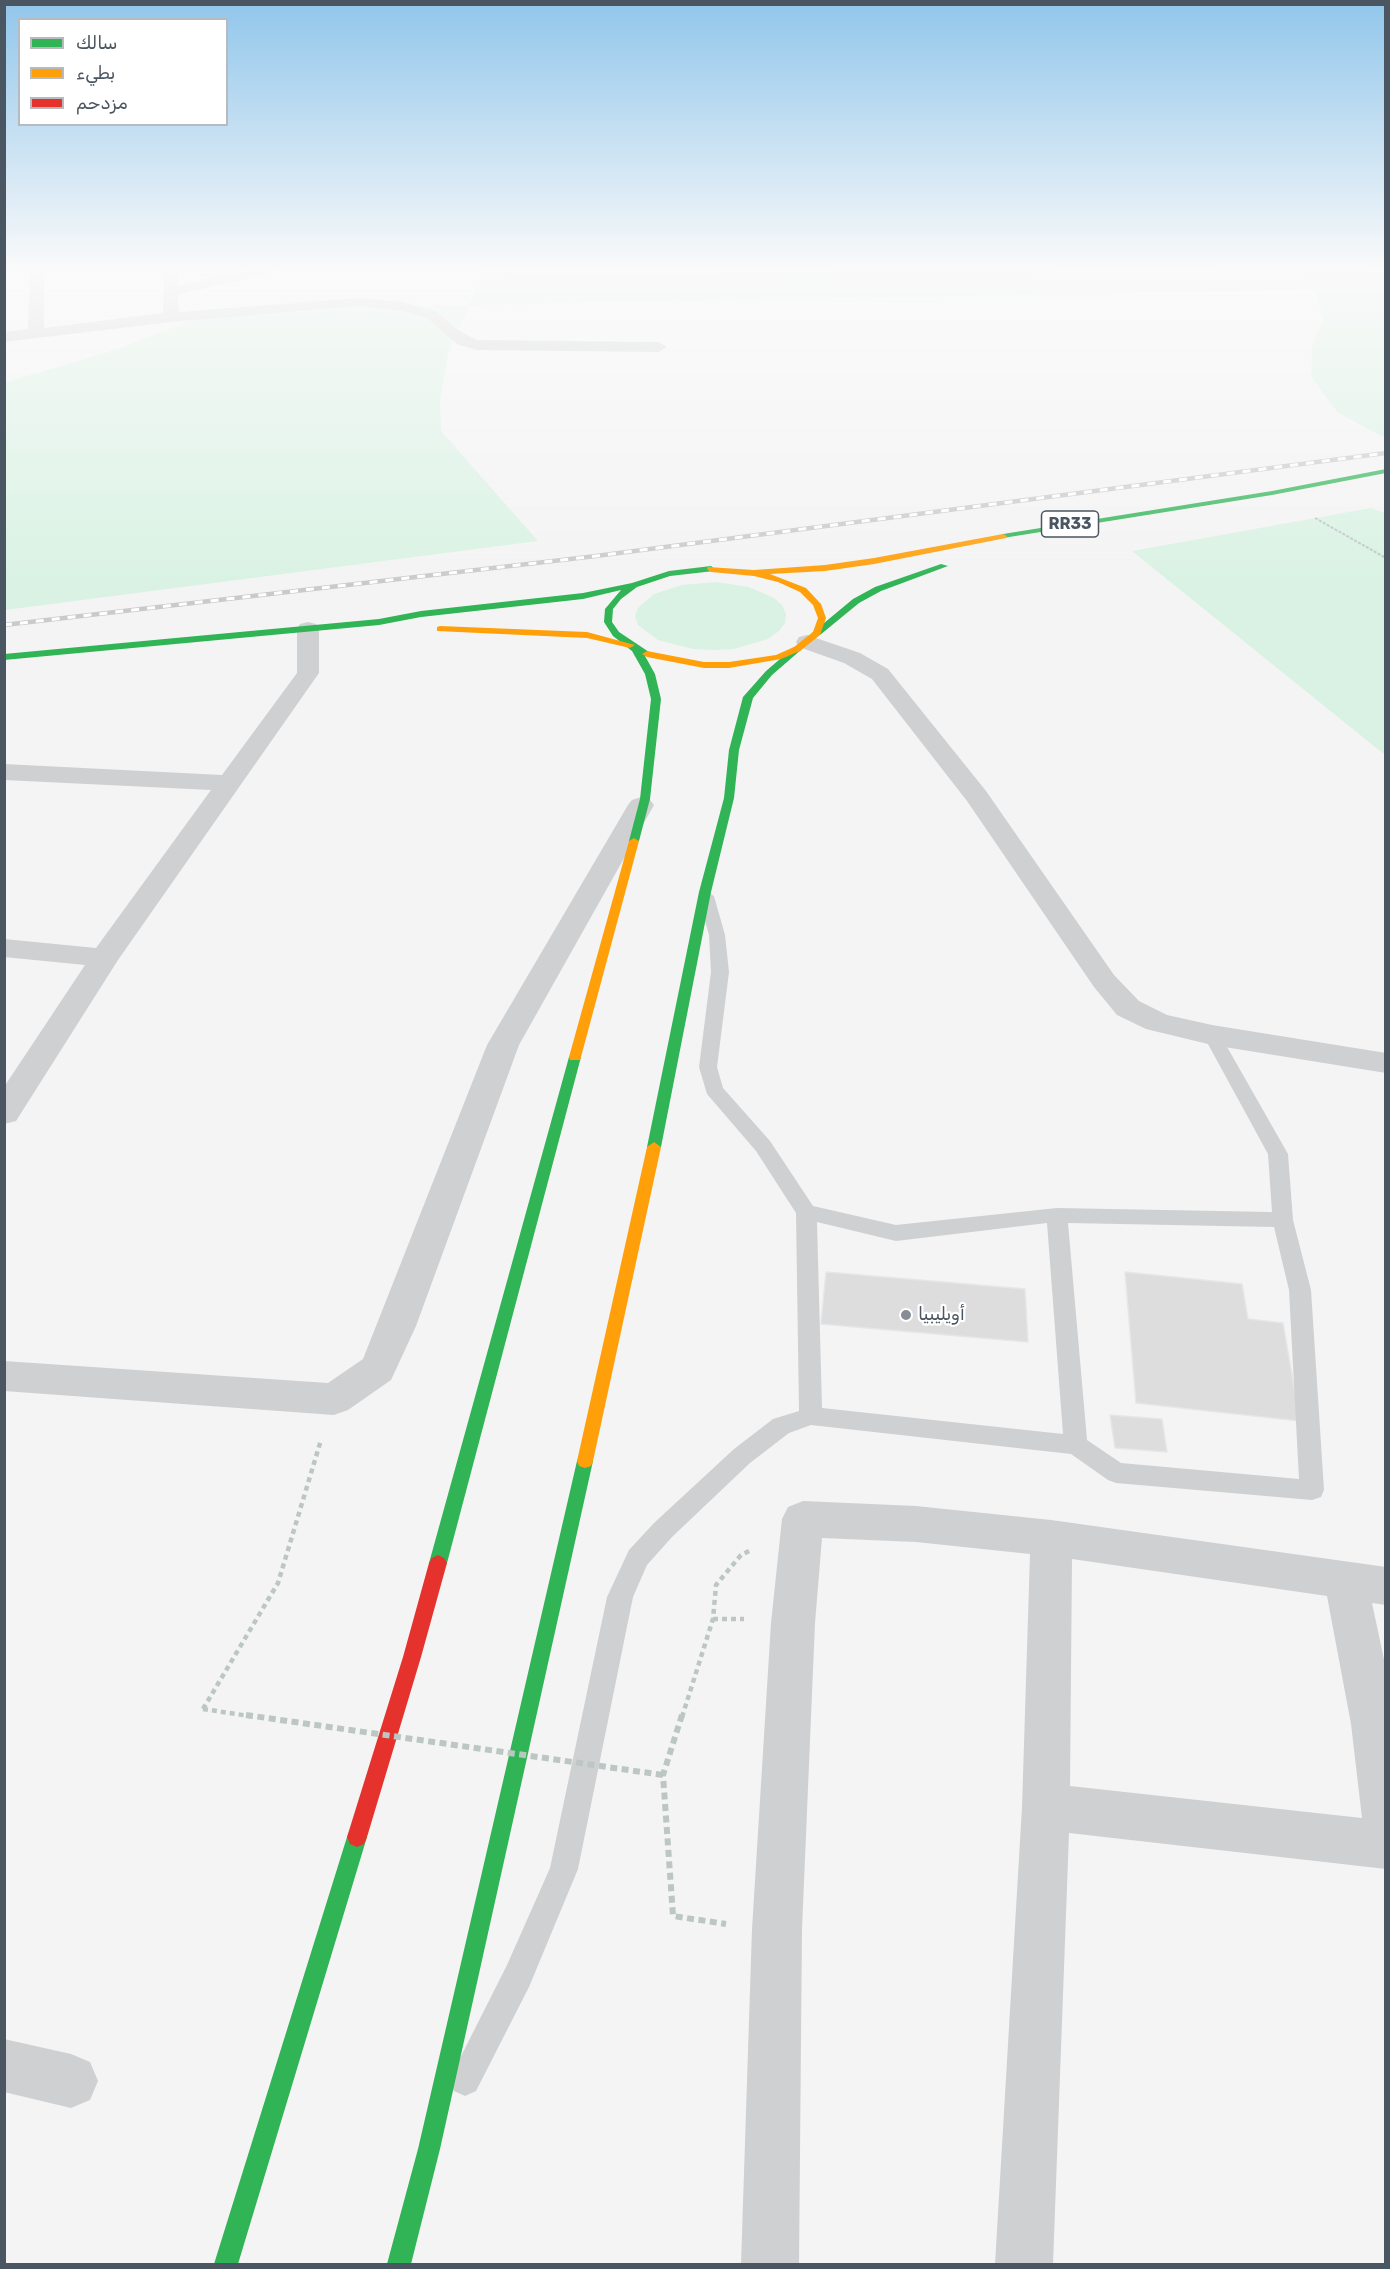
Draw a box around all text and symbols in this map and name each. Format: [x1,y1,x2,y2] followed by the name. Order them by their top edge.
[18,18,228,126] legend
[76,32,117,54] text: سالك
[76,62,115,84] text: بطيء
[76,92,128,114] text: مزدحم
[1042,511,1098,537] road number: RR33
[918,1304,965,1326] place label: أويليبيا
[899,1308,913,1322] marker: أويليبيا

